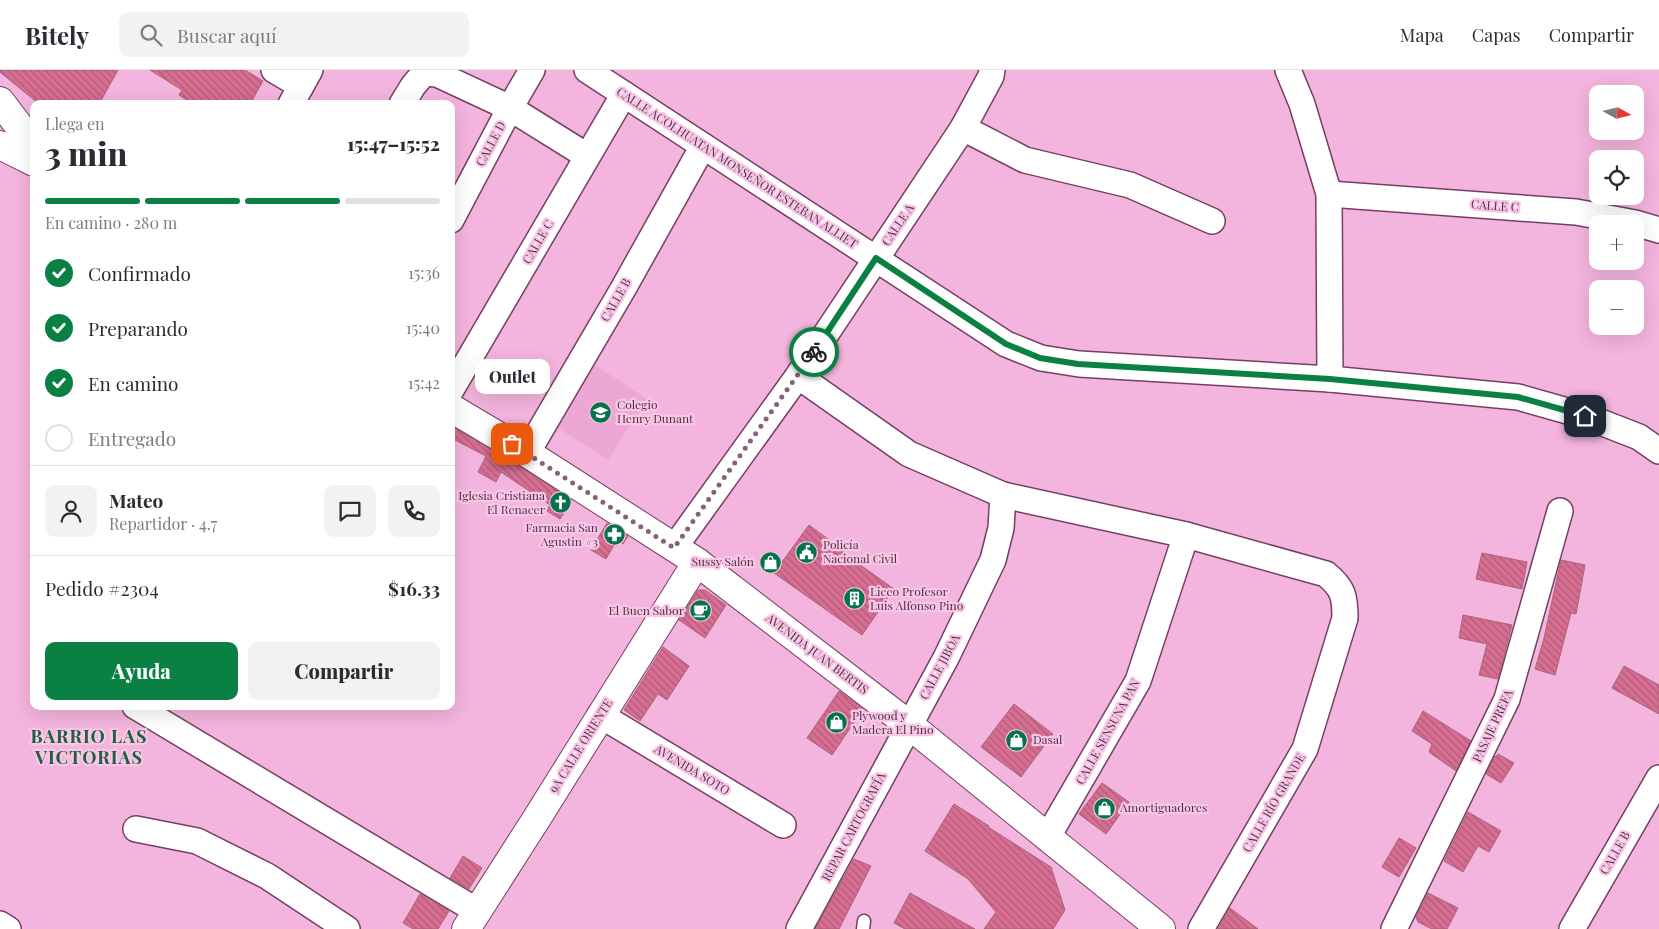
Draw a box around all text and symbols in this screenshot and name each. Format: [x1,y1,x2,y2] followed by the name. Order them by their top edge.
[119,12,469,57] search box
[25,19,89,51] text: Bitely
[137,21,165,49] icon: search
[177,22,277,48] text: Buscar aquí
[1400,23,1444,47] text: Mapa
[1472,23,1521,47] text: Capas
[1549,23,1634,47] text: Compartir
[614,83,862,252] street label: CALLE ACOLHUATAN MONSEÑOR ESTEBAN ALLIET
[1589,85,1644,140] north arrow
[1589,85,1644,335] map controls
[45,113,105,134] text: Llega en
[472,118,509,169] street label: CALLE D
[347,130,440,156] text: 15:47–15:52
[45,131,127,174] text: 3 min
[1589,150,1644,205] button: locate
[1470,195,1520,215] street label: CALLE C
[877,200,917,248] street label: CALLE A
[45,212,177,233] text: En camino · 280 m
[1589,215,1644,270] button: +
[518,217,556,266] street label: CALLE C
[45,259,73,287] icon: check
[88,260,191,286] text: Confirmado
[408,262,440,283] text: 15:36
[596,275,634,324] street label: CALLE B
[1589,280,1644,335] button: −
[45,314,73,342] icon: check
[88,315,188,341] text: Preparando
[406,317,440,338] text: 15:40
[789,327,839,377] courier
[800,338,828,366] icon: bike
[474,359,550,394] callout: Outlet
[489,366,536,387] text: Outlet
[45,369,73,397] icon: check
[88,370,179,396] text: En camino
[408,372,440,393] text: 15:42
[1564,395,1606,437] pin
[617,396,694,426] place label: Colegio Henry Dunant
[589,400,613,424] school or university icon: Colegio Henry Dunant
[1571,402,1599,430] icon: home
[491,423,533,465] pin
[88,425,176,451] text: Entregado
[498,430,526,458] icon: bag
[45,485,97,537] button: person
[324,485,376,537] button: chat
[388,485,440,537] button: phone
[109,487,163,513] text: Mateo
[458,487,546,517] place label: Iglesia Cristiana El Renacer
[549,491,573,515] church icon: Iglesia Cristiana El Renacer
[109,513,217,534] text: Repartidor · 4.7
[526,519,598,549] place label: Farmacia San Agustin #3
[602,523,626,547] pharmacy icon: Farmacia San Agustin #3
[823,536,898,566] place label: Policía Nacional Civil
[795,540,819,564] public building icon: Policía Nacional Civil
[758,550,782,574] shop icon: Sussy Salón
[692,553,754,569] place label: Sussy Salón
[45,575,159,601] text: Pedido #2304
[388,575,440,601] text: $16.33
[870,583,964,613] place label: Liceo Profesor Luis Alfonso Pino
[842,587,866,611] building icon: Liceo Profesor Luis Alfonso Pino
[688,599,712,623] cafe icon: El Buen Sabor
[608,602,685,618] place label: El Buen Sabor
[762,609,872,697] street label: AVENIDA JUAN BERTIS
[915,631,963,702] street label: CALLE JIBOA
[45,642,238,700] button: Ayuda
[248,642,440,700] button: Compartir
[1071,675,1143,787] street label: CALLE SENSUNA PAN
[1468,686,1516,764] street label: PASAJE PREFA
[545,696,616,795] street label: 9A CALLE ORIENTE
[852,707,934,737] place label: Plywood y Madera El Pino
[824,711,848,735] shop icon: Plywood y Madera El Pino
[30,724,148,769] district label: BARRIO LAS VICTORIAS
[1005,728,1029,752] shop icon: Dasal
[1033,731,1063,747] place label: Dasal
[651,740,733,798] street label: AVENIDA SOTO
[1238,750,1308,855] street label: CALLE RÍO GRANDE
[818,769,889,884] street label: REPAR CARTOGRAFÍA
[1092,796,1116,820] shop icon: Amortiguadores
[1119,799,1207,815] place label: Amortiguadores
[1595,828,1633,877] street label: CALLE B

